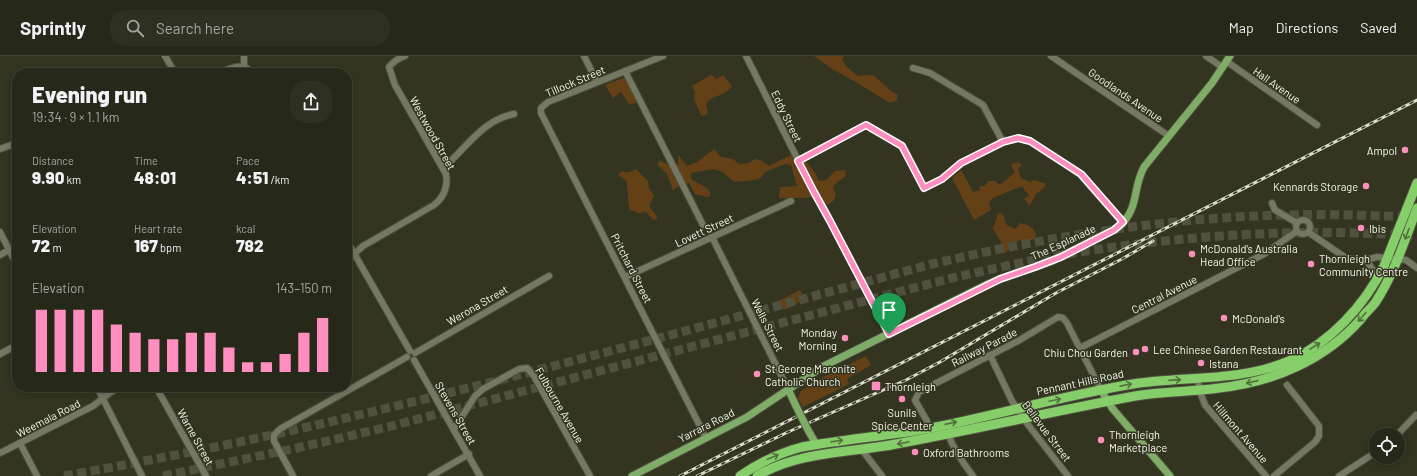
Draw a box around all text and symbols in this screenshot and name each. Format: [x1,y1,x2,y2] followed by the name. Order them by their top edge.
[110,10,390,46] search box
[20,16,86,39] text: Sprintly
[124,17,146,39] icon: search
[156,19,234,37] text: Search here
[1229,19,1254,36] text: Map
[1276,19,1338,36] text: Directions
[1360,19,1397,36] text: Saved
[543,63,607,99] street label: Tillock Street
[1251,64,1303,106] street label: Hall Avenue
[1086,65,1166,125] street label: Goodlands Avenue
[32,81,147,107] text: Evening run
[290,81,332,123] button: share
[769,88,805,144] street label: Eddy Street
[407,94,459,172] street label: Westwood Street
[32,109,120,125] text: 19:34 · 9 × 1.1 km
[1367,144,1397,157] place label: Ampol
[1400,145,1410,155] marker: Ampol
[32,154,74,167] text: Distance
[134,154,158,167] text: Time
[236,154,260,167] text: Pace
[32,167,64,187] text: 9.90
[134,167,176,187] text: 48:01
[236,167,268,187] text: 4:51
[64,173,81,186] text: km
[268,173,289,186] text: /km
[1273,180,1358,193] place label: Kennards Storage
[1361,181,1371,191] marker: Kennards Storage
[673,211,735,249] street label: Lovett Street
[1029,221,1097,263] street label: The Esplanade
[32,222,76,235] text: Elevation
[134,222,182,235] text: Heart rate
[236,222,255,235] text: kcal
[1369,222,1386,235] place label: Ibis
[1356,223,1366,233] marker: Ibis
[1403,227,1411,239] one-way arrow
[609,231,655,305] street label: Pritchard Street
[32,235,50,255] text: 72
[134,235,158,255] text: 167
[236,235,264,255] text: 782
[50,241,62,254] text: m
[158,241,181,254] text: bpm
[1200,242,1298,268] place label: McDonald's Australia Head Office
[1187,249,1197,259] marker: McDonald's Australia Head Office
[1319,252,1408,278] place label: Thornleigh Community Centre
[1306,259,1316,269] marker: Thornleigh Community Centre
[1129,272,1199,316] street label: Central Avenue
[32,280,84,296] text: Elevation
[276,280,332,296] text: 143–150 m
[444,282,510,328] street label: Werona Street
[872,293,906,334] pin
[749,296,787,354] street label: Wells Street
[878,299,900,321] icon: arrive
[1232,312,1285,325] place label: McDonald's
[1358,312,1367,322] one-way arrow
[1219,313,1229,323] marker: McDonald's
[949,325,1019,369] street label: Railway Parade
[799,326,837,352] place label: Monday Morning
[840,333,850,343] marker: Monday Morning
[1309,342,1320,350] one-way arrow
[1153,343,1303,356] place label: Lee Chinese Garden Restaurant
[1140,344,1150,354] marker: Lee Chinese Garden Restaurant
[1044,346,1128,359] place label: Chiu Chou Garden
[1131,347,1141,357] marker: Chiu Chou Garden
[1209,357,1238,370] place label: Istana
[1196,358,1206,368] marker: Istana
[765,362,856,388] place label: St George Maronite Catholic Church
[533,365,587,445] street label: Fulbourne Avenue
[1035,366,1125,398] street label: Pennant Hills Road
[752,369,762,379] marker: St George Maronite Catholic Church
[1168,376,1181,383] one-way arrow
[1246,378,1259,386] one-way arrow
[433,379,479,447] street label: Stevens Street
[870,380,882,392] marker: Thornleigh
[885,380,936,393] place label: Thornleigh
[1119,381,1132,389] one-way arrow
[897,394,907,404] marker: Sunils Spice Center
[1048,395,1061,403] one-way arrow
[14,396,82,440] street label: Weemala Road
[1020,398,1074,464] street label: Bellevue Street
[1211,399,1271,465] street label: Hillmont Avenue
[676,405,736,445] street label: Yarrara Road
[175,406,217,468] street label: Warne Street
[871,406,933,432] place label: Sunils Spice Center
[944,419,957,427] one-way arrow
[1109,428,1167,454] place label: Thornleigh Marketplace
[1369,428,1405,464] map controls
[1369,428,1405,464] button: locate
[1096,435,1106,445] marker: Thornleigh Marketplace
[830,437,843,445] one-way arrow
[897,439,910,447] one-way arrow
[923,446,1009,459] place label: Oxford Bathrooms
[910,447,920,457] marker: Oxford Bathrooms
[767,452,779,460] one-way arrow

